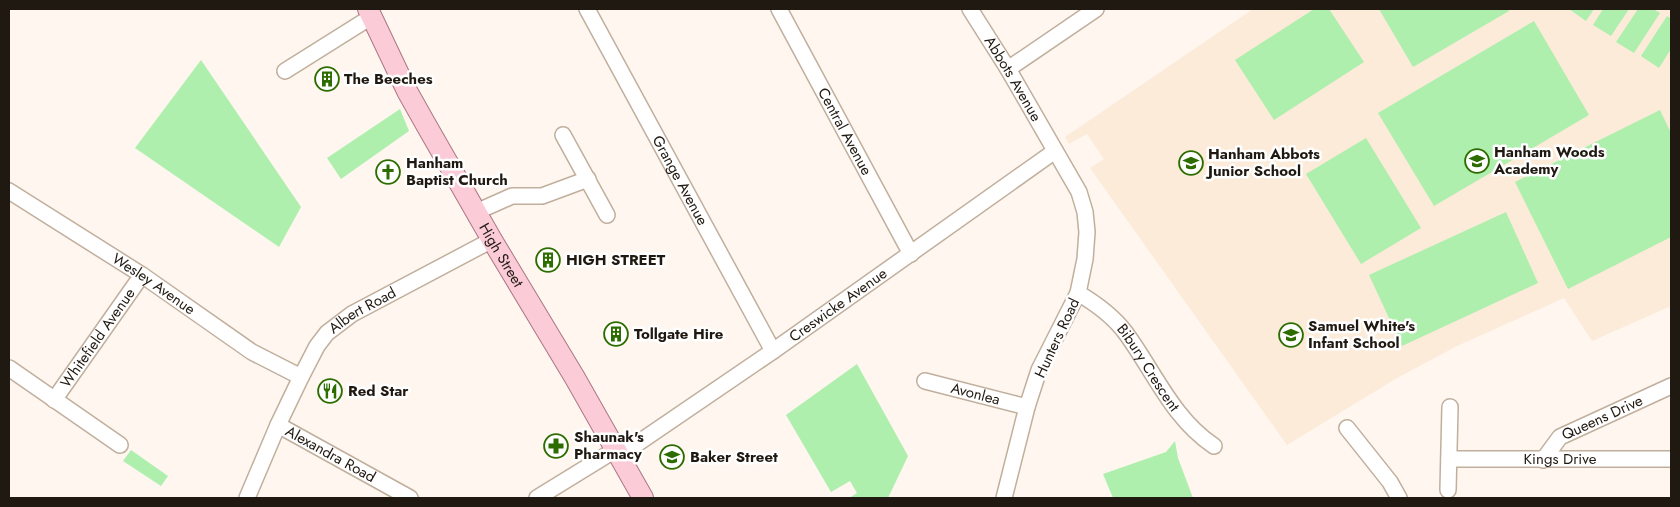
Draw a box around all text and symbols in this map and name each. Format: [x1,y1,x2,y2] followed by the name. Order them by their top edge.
[979,32,1047,126] street label: Abbots Avenue
[314,66,340,92] building icon: The Beeches
[344,68,433,90] place label: The Beeches
[812,84,878,179] street label: Central Avenue
[647,131,714,230] street label: Grange Avenue
[1493,141,1605,180] place label: Hanham Woods Academy
[1205,143,1320,182] place label: Hanham Abbots Junior School
[1464,148,1490,174] school or university icon: Hanham Woods Academy
[1178,150,1204,176] school or university icon: Hanham Abbots Junior School
[406,152,508,191] place label: Hanham Baptist Church
[375,159,401,185] church icon: Hanham Baptist Church
[473,219,529,292] street label: High Street
[535,247,561,273] building icon: HIGH STREET
[108,248,200,320] street label: Wesley Avenue
[566,249,666,271] place label: HIGH STREET
[784,262,892,347] street label: Creswicke Avenue
[324,282,400,339] street label: Albert Road
[55,283,141,392] street label: Whitefield Avenue
[1029,294,1085,382] street label: Hunters Road
[1308,315,1415,354] place label: Samuel White's Infant School
[1112,319,1185,416] street label: Bibury Crescent
[603,321,629,347] building icon: Tollgate Hire
[1278,322,1304,348] school or university icon: Samuel White's Infant School
[634,323,724,345] place label: Tollgate Hire
[948,377,1002,411] street label: Avonlea
[317,378,343,404] restaurant icon: Red Star
[348,380,409,402] place label: Red Star
[1558,389,1647,446] street label: Queens Drive
[281,420,380,488] street label: Alexandra Road
[574,426,644,465] place label: Shaunak's Pharmacy
[543,433,569,459] pharmacy icon: Shaunak's Pharmacy
[659,444,685,470] school or university icon: Baker Street
[690,446,778,468] place label: Baker Street
[1524,448,1597,470] street label: Kings Drive

